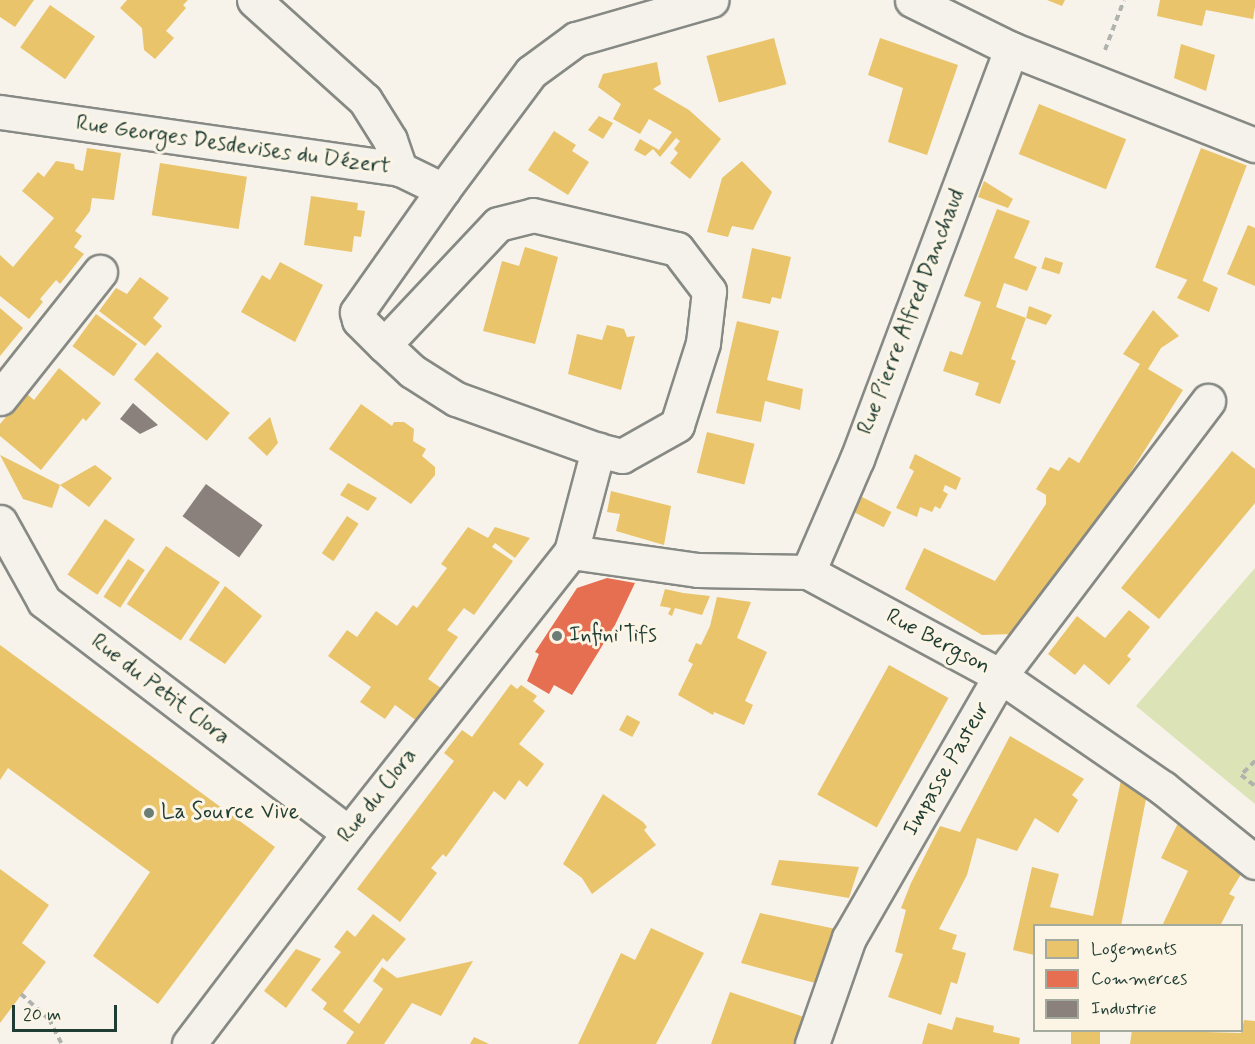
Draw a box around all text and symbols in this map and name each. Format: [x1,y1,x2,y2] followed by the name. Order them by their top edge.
[74,111,392,181] street label: Rue Georges Desdevises du Dézert
[854,188,970,436] street label: Rue Pierre Alfred Danchaud
[881,603,995,681] street label: Rue Bergson
[569,623,657,649] place label: Infini'Tifs
[84,628,236,752] street label: Rue du Petit Clora
[550,629,564,643] marker: Infini'Tifs
[898,697,996,841] street label: Impasse Pasteur
[332,742,424,850] street label: Rue du Clora
[161,800,296,826] place label: La Source Vive
[142,806,156,820] marker: La Source Vive
[1033,924,1243,1032] legend
[1091,937,1177,961] text: Logements
[1091,967,1187,991] text: Commerces
[15,993,120,1031] scale bar
[1091,997,1157,1021] text: Industrie
[23,1003,61,1027] text: 20 m

